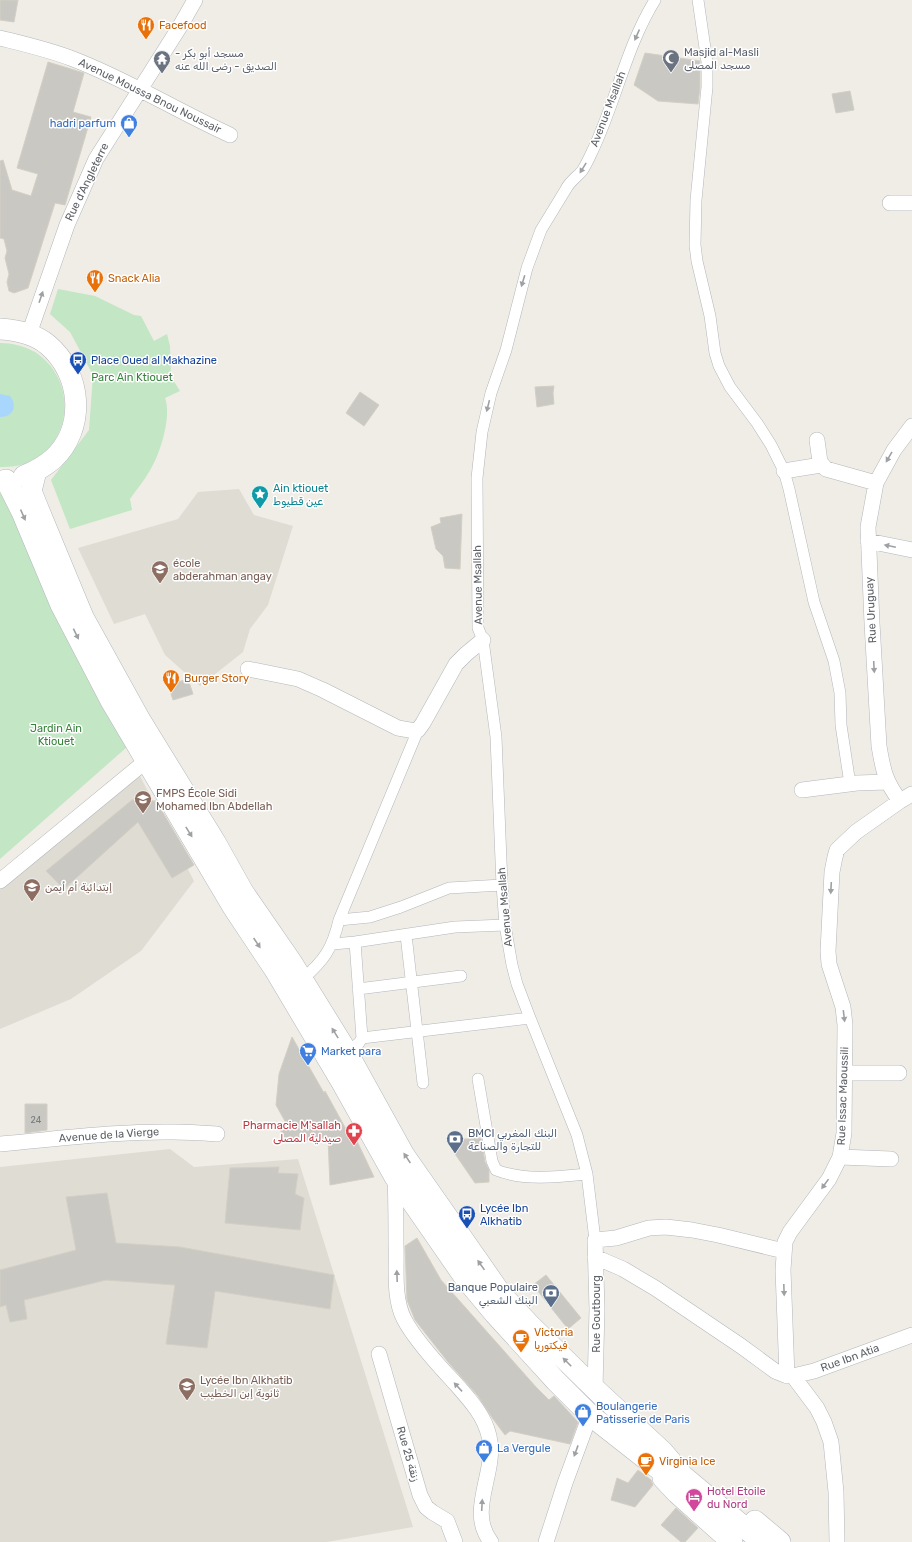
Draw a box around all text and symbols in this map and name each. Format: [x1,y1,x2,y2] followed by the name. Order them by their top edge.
[136,15,156,40] restaurant icon: Facefood
[159,19,207,32] place label: Facefood
[634,29,640,41] one-way arrow
[684,46,759,72] place label: Masjid al-Masli مسجد المصلى
[175,47,277,74] place label: - مسجد أبو بكر الصديق - رضى الله عنه
[661,48,681,73] mosque icon: Masjid al-Masli مسجد المصلى
[152,49,172,74] temple icon: - مسجد أبو بكر الصديق - رضى الله عنه
[76,56,224,137] street label: Avenue Moussa Bnou Noussair
[588,69,628,149] street label: Avenue Msallah
[119,113,139,138] shop icon: hadri parfum
[50,117,116,130] place label: hadri parfum
[62,141,112,223] street label: Rue d'Angleterre
[579,162,587,173] one-way arrow
[85,268,105,293] restaurant icon: Snack Alia
[108,272,160,285] place label: Snack Alia
[520,276,526,288] one-way arrow
[39,290,45,302] one-way arrow
[68,350,88,375] bus stop icon: Place Oued al Makhazine
[91,354,217,367] place label: Place Oued al Makhazine
[91,371,174,384] park label: Parc Ain Ktiouet
[485,401,491,413] one-way arrow
[886,451,893,463] one-way arrow
[273,482,329,509] place label: Ain ktiouet عين قطيوط
[250,484,270,509] place icon: Ain ktiouet عين قطيوط
[20,510,26,521] one-way arrow
[884,542,896,548] one-way arrow
[471,545,485,625] street label: Avenue Msallah
[173,557,272,583] place label: école abderahman angay
[150,559,170,584] school or university icon: école abderahman angay
[863,577,879,643] street label: Rue Uruguay
[73,629,79,640] one-way arrow
[871,661,878,673] one-way arrow
[161,668,181,693] restaurant icon: Burger Story
[184,672,249,685] place label: Burger Story
[30,722,82,748] park label: Jardin Ain Ktiouet
[156,787,272,813] place label: FMPS École Sidi Mohamed Ibn Abdellah
[133,789,153,814] school or university icon: FMPS École Sidi Mohamed Ibn Abdellah
[186,826,193,838] one-way arrow
[495,867,515,947] street label: Avenue Msallah
[22,877,42,902] school or university icon: إبتدائية أم أيمن
[45,881,112,895] place label: إبتدائية أم أيمن
[828,882,835,894] one-way arrow
[253,938,261,948] one-way arrow
[841,1010,847,1022] one-way arrow
[332,1027,339,1039] one-way arrow
[298,1041,318,1066] supermarket icon: Market para
[321,1045,381,1058] place label: Market para
[835,1046,851,1146] street label: Rue Issac Maoussili
[31,1115,42,1125] house number: 24
[243,1119,341,1145] place label: Pharmacie M'sallah صيدلية المصلى
[344,1121,364,1146] pharmacy icon: Pharmacie M'sallah صيدلية المصلى
[58,1125,160,1145] street label: Avenue de la Vierge
[468,1127,557,1154] place label: BMCI البنك المغربي للتجارة والصناعة
[445,1129,465,1154] bank icon: BMCI البنك المغربي للتجارة والصناعة
[403,1153,411,1163] one-way arrow
[821,1178,829,1189] one-way arrow
[480,1202,528,1228] place label: Lycée Ibn Alkhatib
[457,1204,477,1229] bus stop icon: Lycée Ibn Alkhatib
[477,1260,485,1270] one-way arrow
[393,1270,400,1282] one-way arrow
[590,1275,603,1353] street label: Rue Goutbourg
[448,1281,538,1309] place label: Banque Populaire البنك الشعبي
[541,1283,561,1308] bank icon: Banque Populaire البنك الشعبي
[780,1284,787,1296] one-way arrow
[534,1326,573,1353] place label: Victoria فيكتوريا
[511,1328,531,1353] cafe icon: Victoria فيكتوريا
[819,1341,881,1375] street label: Rue Ibn Atia
[562,1357,572,1367] one-way arrow
[200,1374,293,1401] place label: Lycée Ibn Alkhatib ثانوية إبن الخطيب
[177,1376,197,1401] school or university icon: Lycée Ibn Alkhatib ثانوية إبن الخطيب
[454,1382,463,1391] one-way arrow
[596,1400,690,1426] place label: Boulangerie Patisserie de Paris
[573,1402,593,1427] shop icon: Boulangerie Patisserie de Paris
[394,1425,422,1483] street label: Rue 25 زنقة
[474,1438,494,1463] shop icon: La Vergule
[497,1442,551,1455] place label: La Vergule
[573,1446,579,1458] one-way arrow
[636,1451,656,1476] cafe icon: Virginia Ice
[659,1455,715,1468] place label: Virginia Ice
[707,1485,766,1511] place label: Hotel Etoile du Nord
[684,1487,704,1512] hotel icon: Hotel Etoile du Nord
[478,1499,485,1511] one-way arrow

